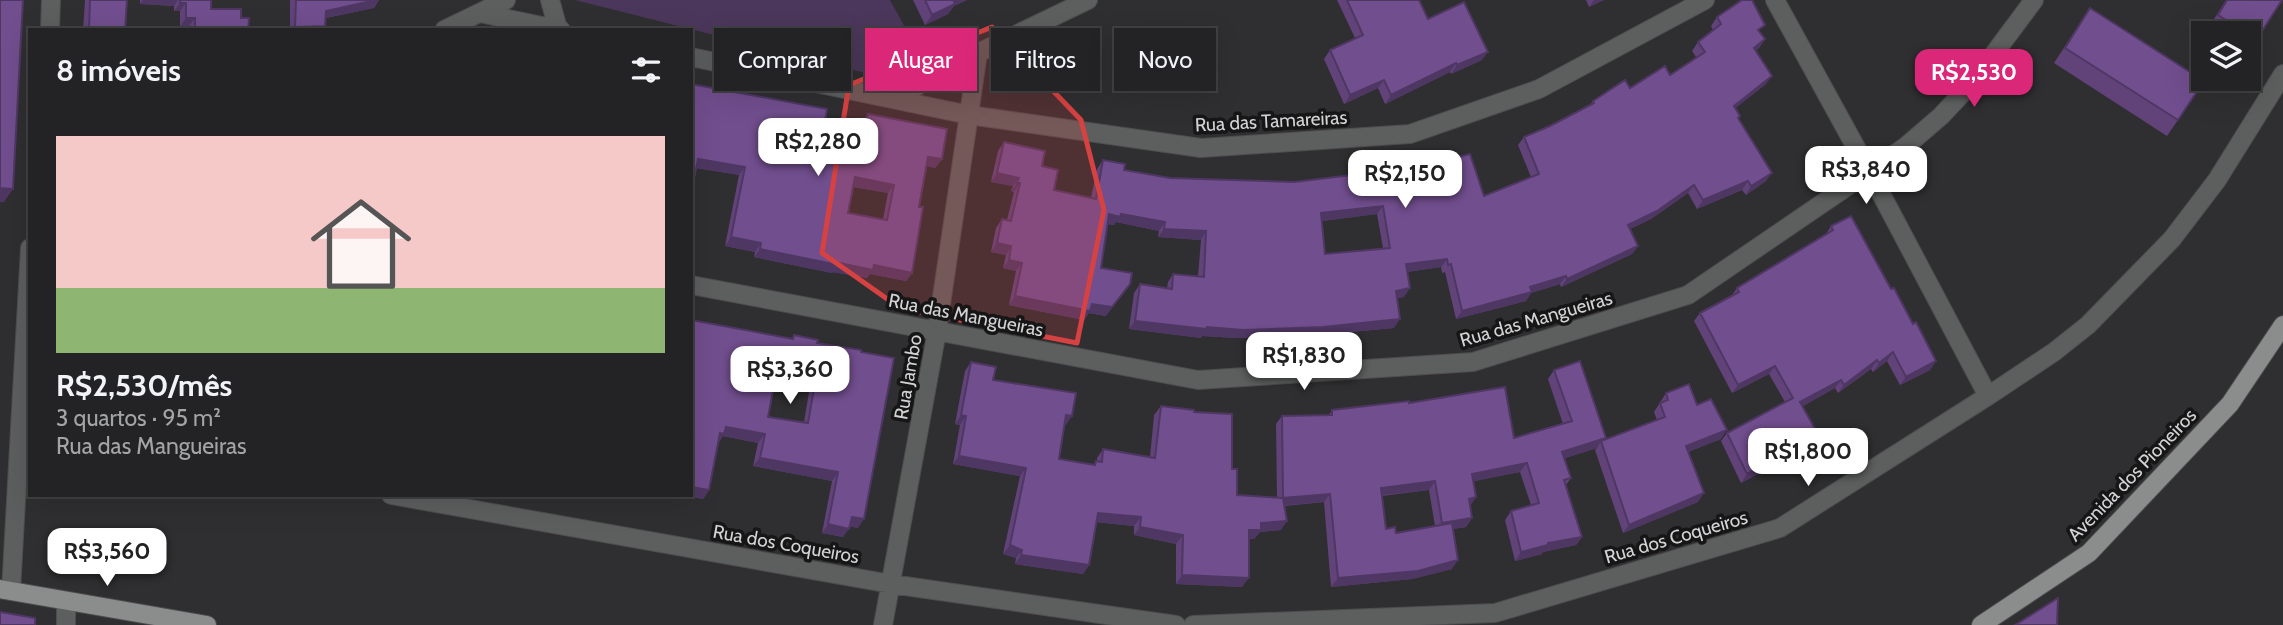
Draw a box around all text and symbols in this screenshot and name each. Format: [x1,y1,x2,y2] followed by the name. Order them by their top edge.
[2191,21,2261,91] map controls
[2191,21,2261,91] button: layers
[714,28,851,91] chip: Comprar
[865,28,977,91] chip: Alugar
[991,28,1100,91] chip: Filtros
[1114,28,1216,91] chip: Novo
[1909,50,2039,109] pin: R$2,530
[627,51,665,89] icon: filters
[56,52,181,89] text: 8 imóveis
[1931,58,2017,86] text: R$2,530
[1194,106,1348,136] street label: Rua das Tamareiras
[753,118,883,178] pin: R$2,280
[774,127,862,155] text: R$2,280
[1801,146,1931,206] pin: R$3,840
[1340,150,1470,210] pin: R$2,150
[1821,155,1911,183] text: R$3,840
[1364,159,1446,187] text: R$2,150
[298,181,424,307] icon: home
[1457,286,1615,352] street label: Rua das Mangueiras
[887,289,1046,341] street label: Rua das Mangueiras
[1239,332,1369,392] pin: R$1,830
[889,333,927,421] street label: Rua Jambo
[1262,341,1346,369] text: R$1,830
[725,346,855,406] pin: R$3,360
[746,355,834,383] text: R$3,360
[56,367,232,404] text: R$2,530/mês
[56,404,221,432] text: 3 quartos · 95 m²
[2063,404,2201,546] street label: Avenida dos Pioneiros
[1743,428,1873,488] pin: R$1,800
[56,432,247,460] text: Rua das Mangueiras
[1764,437,1852,465] text: R$1,800
[1602,506,1750,568] street label: Rua dos Coqueiros
[711,520,861,568] street label: Rua dos Coqueiros
[42,528,172,588] pin: R$3,560
[64,537,151,565] text: R$3,560

